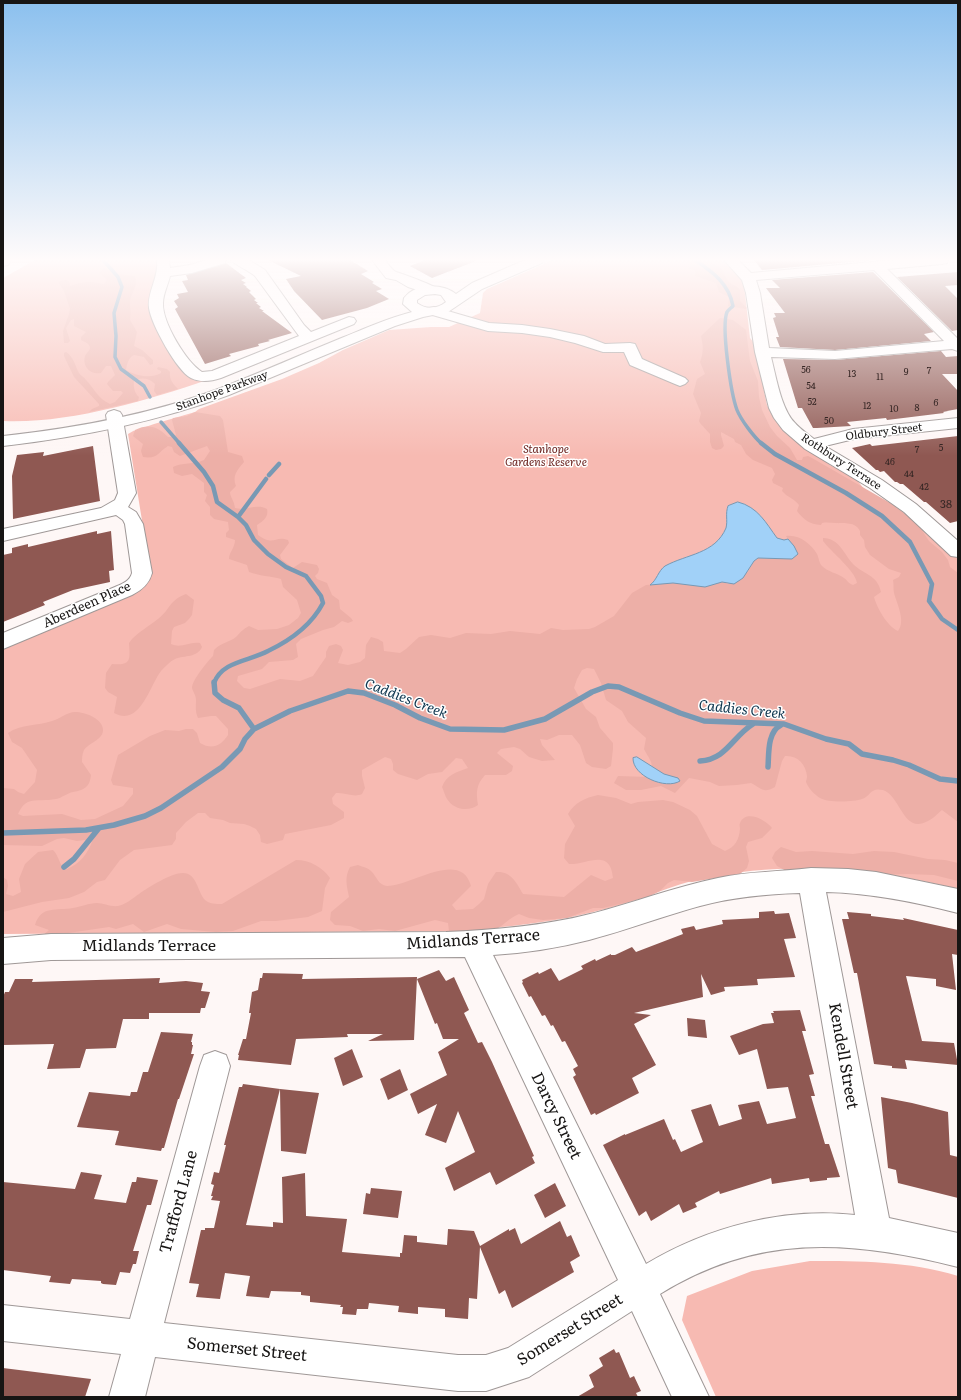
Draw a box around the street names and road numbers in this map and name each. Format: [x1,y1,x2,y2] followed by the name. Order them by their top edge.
[174,368,270,414] street label: Stanhope Parkway
[845,421,923,443] street label: Oldbury Street
[798,431,884,493] street label: Rothbury Terrace
[41,579,133,631] street label: Aberdeen Place
[405,926,541,954] street label: Midlands Terrace
[82,936,216,956] street label: Midlands Terrace
[824,1001,862,1111] street label: Kendell Street
[527,1069,585,1163] street label: Darcy Street
[156,1148,202,1256] street label: Trafford Lane
[514,1290,626,1370] street label: Somerset Street
[186,1334,308,1366] street label: Somerset Street

